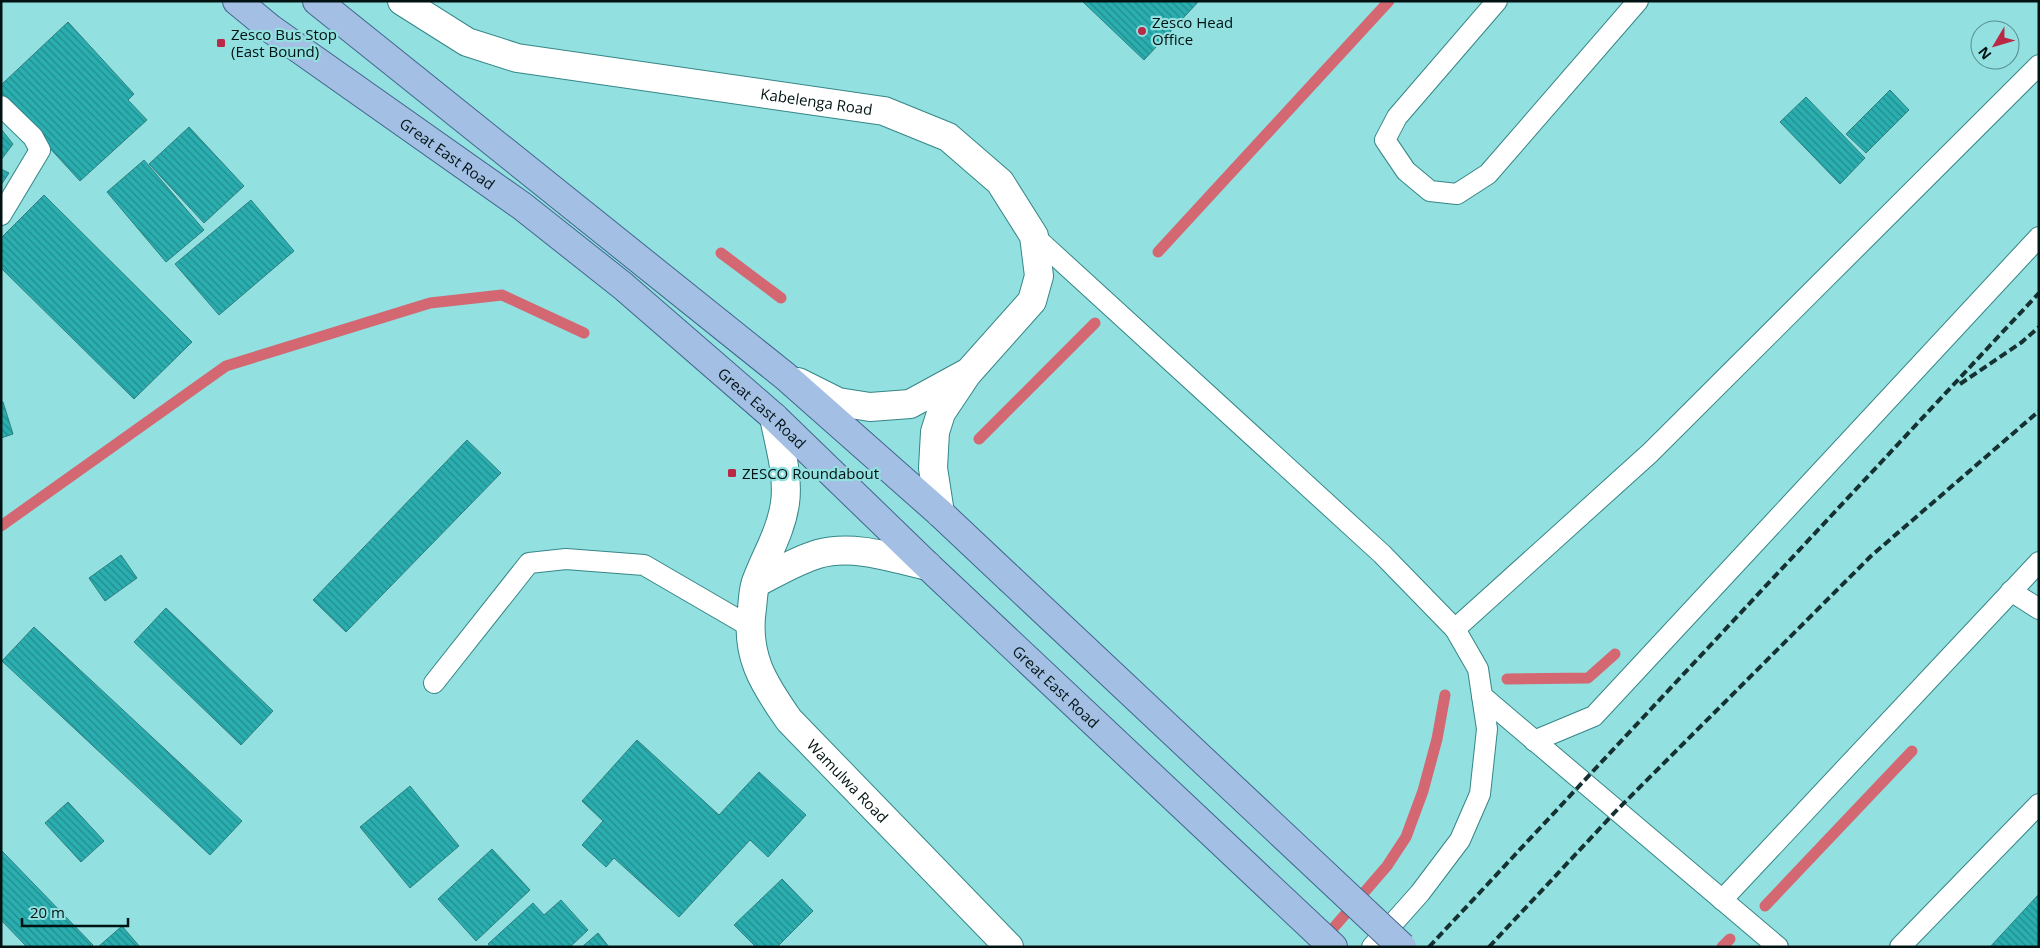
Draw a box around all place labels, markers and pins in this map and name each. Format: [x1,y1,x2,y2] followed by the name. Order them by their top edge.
[1152,12,1233,49] place label: Zesco Head Office
[231,24,337,61] place label: Zesco Bus Stop (East Bound)
[1136,25,1148,37] marker: Zesco Head Office
[215,37,227,49] marker: Zesco Bus Stop (East Bound)
[742,463,879,483] place label: ZESCO Roundabout
[726,467,738,479] marker: ZESCO Roundabout

